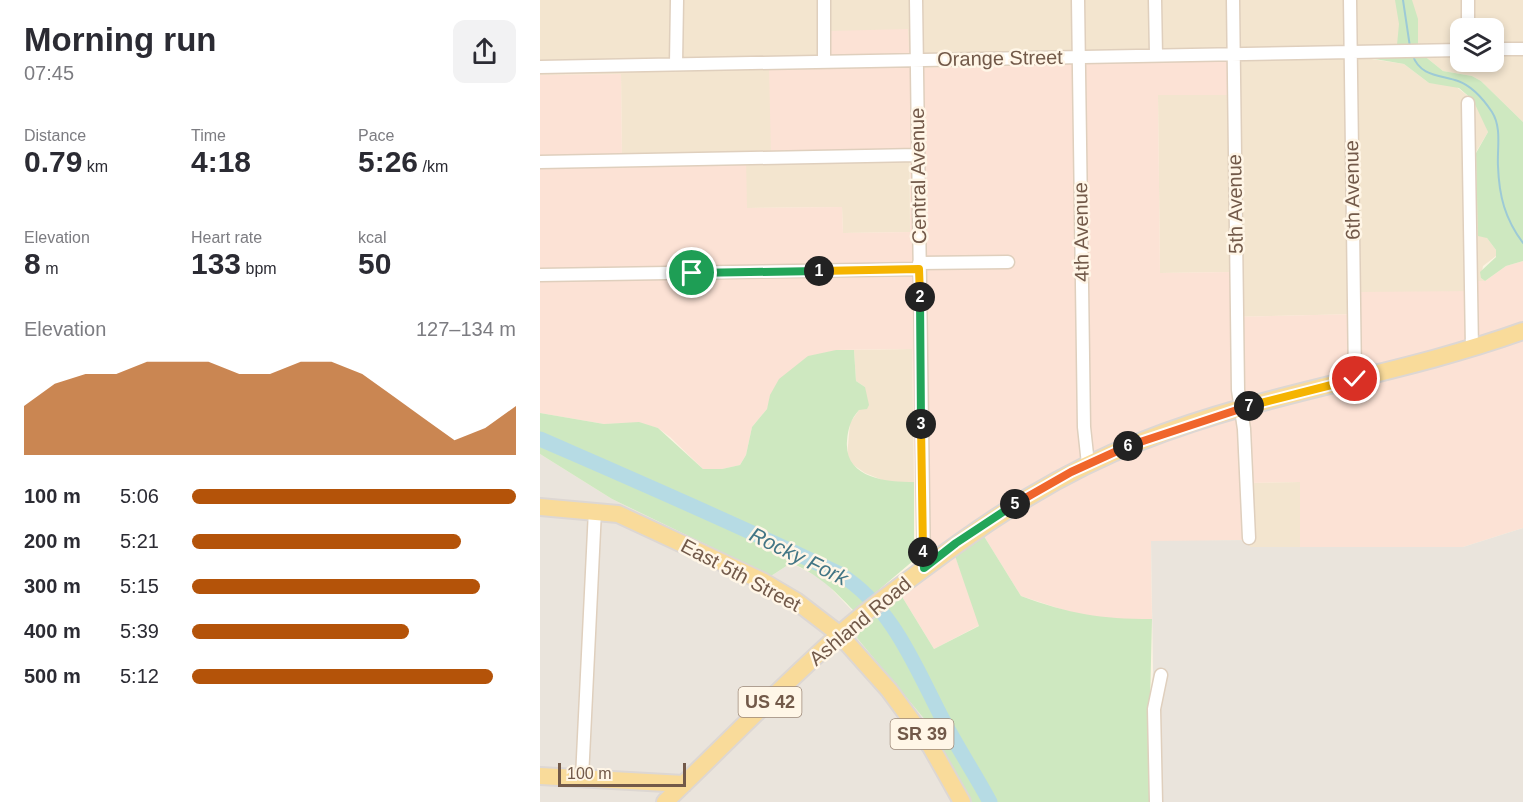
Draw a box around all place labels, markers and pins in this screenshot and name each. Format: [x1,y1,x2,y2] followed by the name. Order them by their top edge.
[666,247,717,298] pin
[804,256,834,286] pin: 1
[905,282,935,312] pin: 2
[1329,353,1380,404] pin
[1234,391,1264,421] pin: 7
[906,409,936,439] pin: 3
[1113,431,1143,461] pin: 6
[1000,489,1030,519] pin: 5
[908,537,938,567] pin: 4

